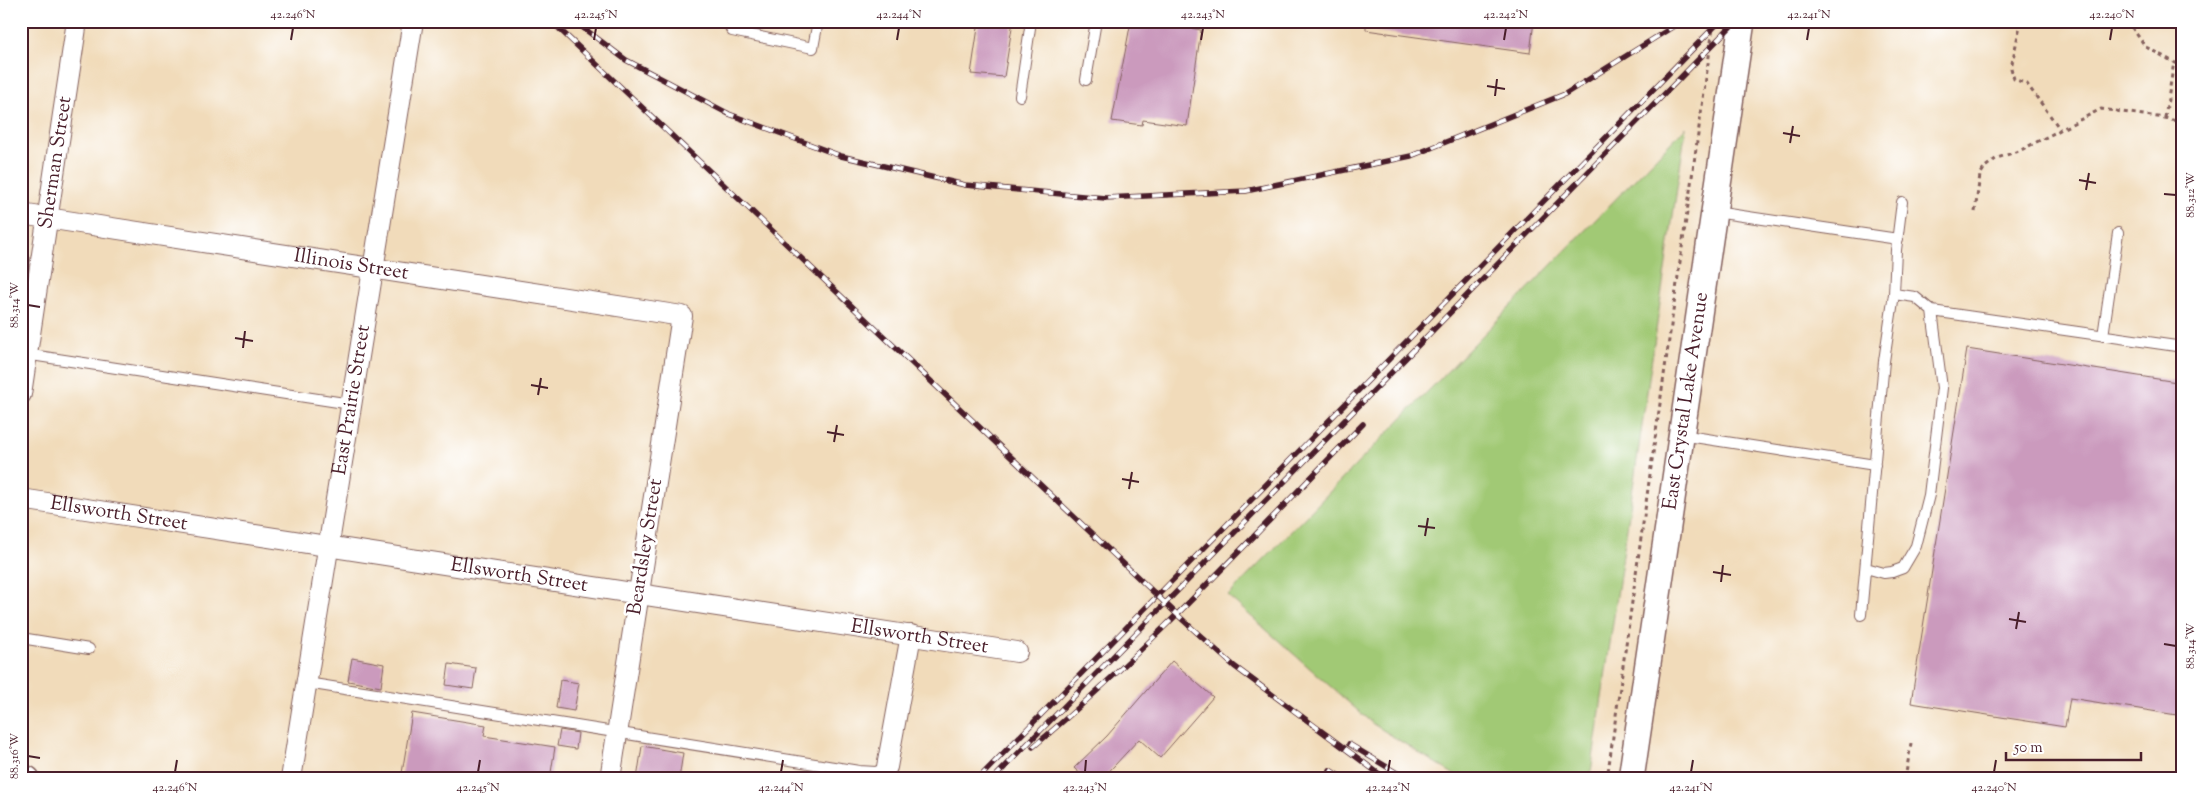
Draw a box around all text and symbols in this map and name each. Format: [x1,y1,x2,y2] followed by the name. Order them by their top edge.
[271,6,316,24] text: 42.246°N
[574,6,618,24] text: 42.245°N
[877,6,922,24] text: 42.244°N
[1181,6,1225,24] text: 42.243°N
[1484,6,1529,24] text: 42.242°N
[1787,6,1831,24] text: 42.241°N
[2089,6,2135,24] text: 42.240°N
[31,94,80,231] street label: Sherman Street
[2182,172,2200,218] text: 88.312°W
[292,242,411,288] street label: Illinois Street
[6,281,24,328] text: 88.314°W
[1656,290,1717,512] street label: East Crystal Lake Avenue
[326,322,378,477] street label: East Prairie Street
[621,477,671,617] street label: Beardsley Street
[48,489,190,539] street label: Ellsworth Street
[448,551,590,600] street label: Ellsworth Street
[849,612,990,662] street label: Ellsworth Street
[2182,622,2200,669] text: 88.314°W
[2006,730,2142,762] scale bar
[6,732,24,779] text: 88.316°W
[2013,738,2043,759] text: 50 m
[153,779,198,797] text: 42.246°N
[456,779,500,797] text: 42.245°N
[759,779,804,797] text: 42.244°N
[1063,779,1107,797] text: 42.243°N
[1366,779,1411,797] text: 42.242°N
[1669,779,1713,797] text: 42.241°N
[1971,779,2017,797] text: 42.240°N

